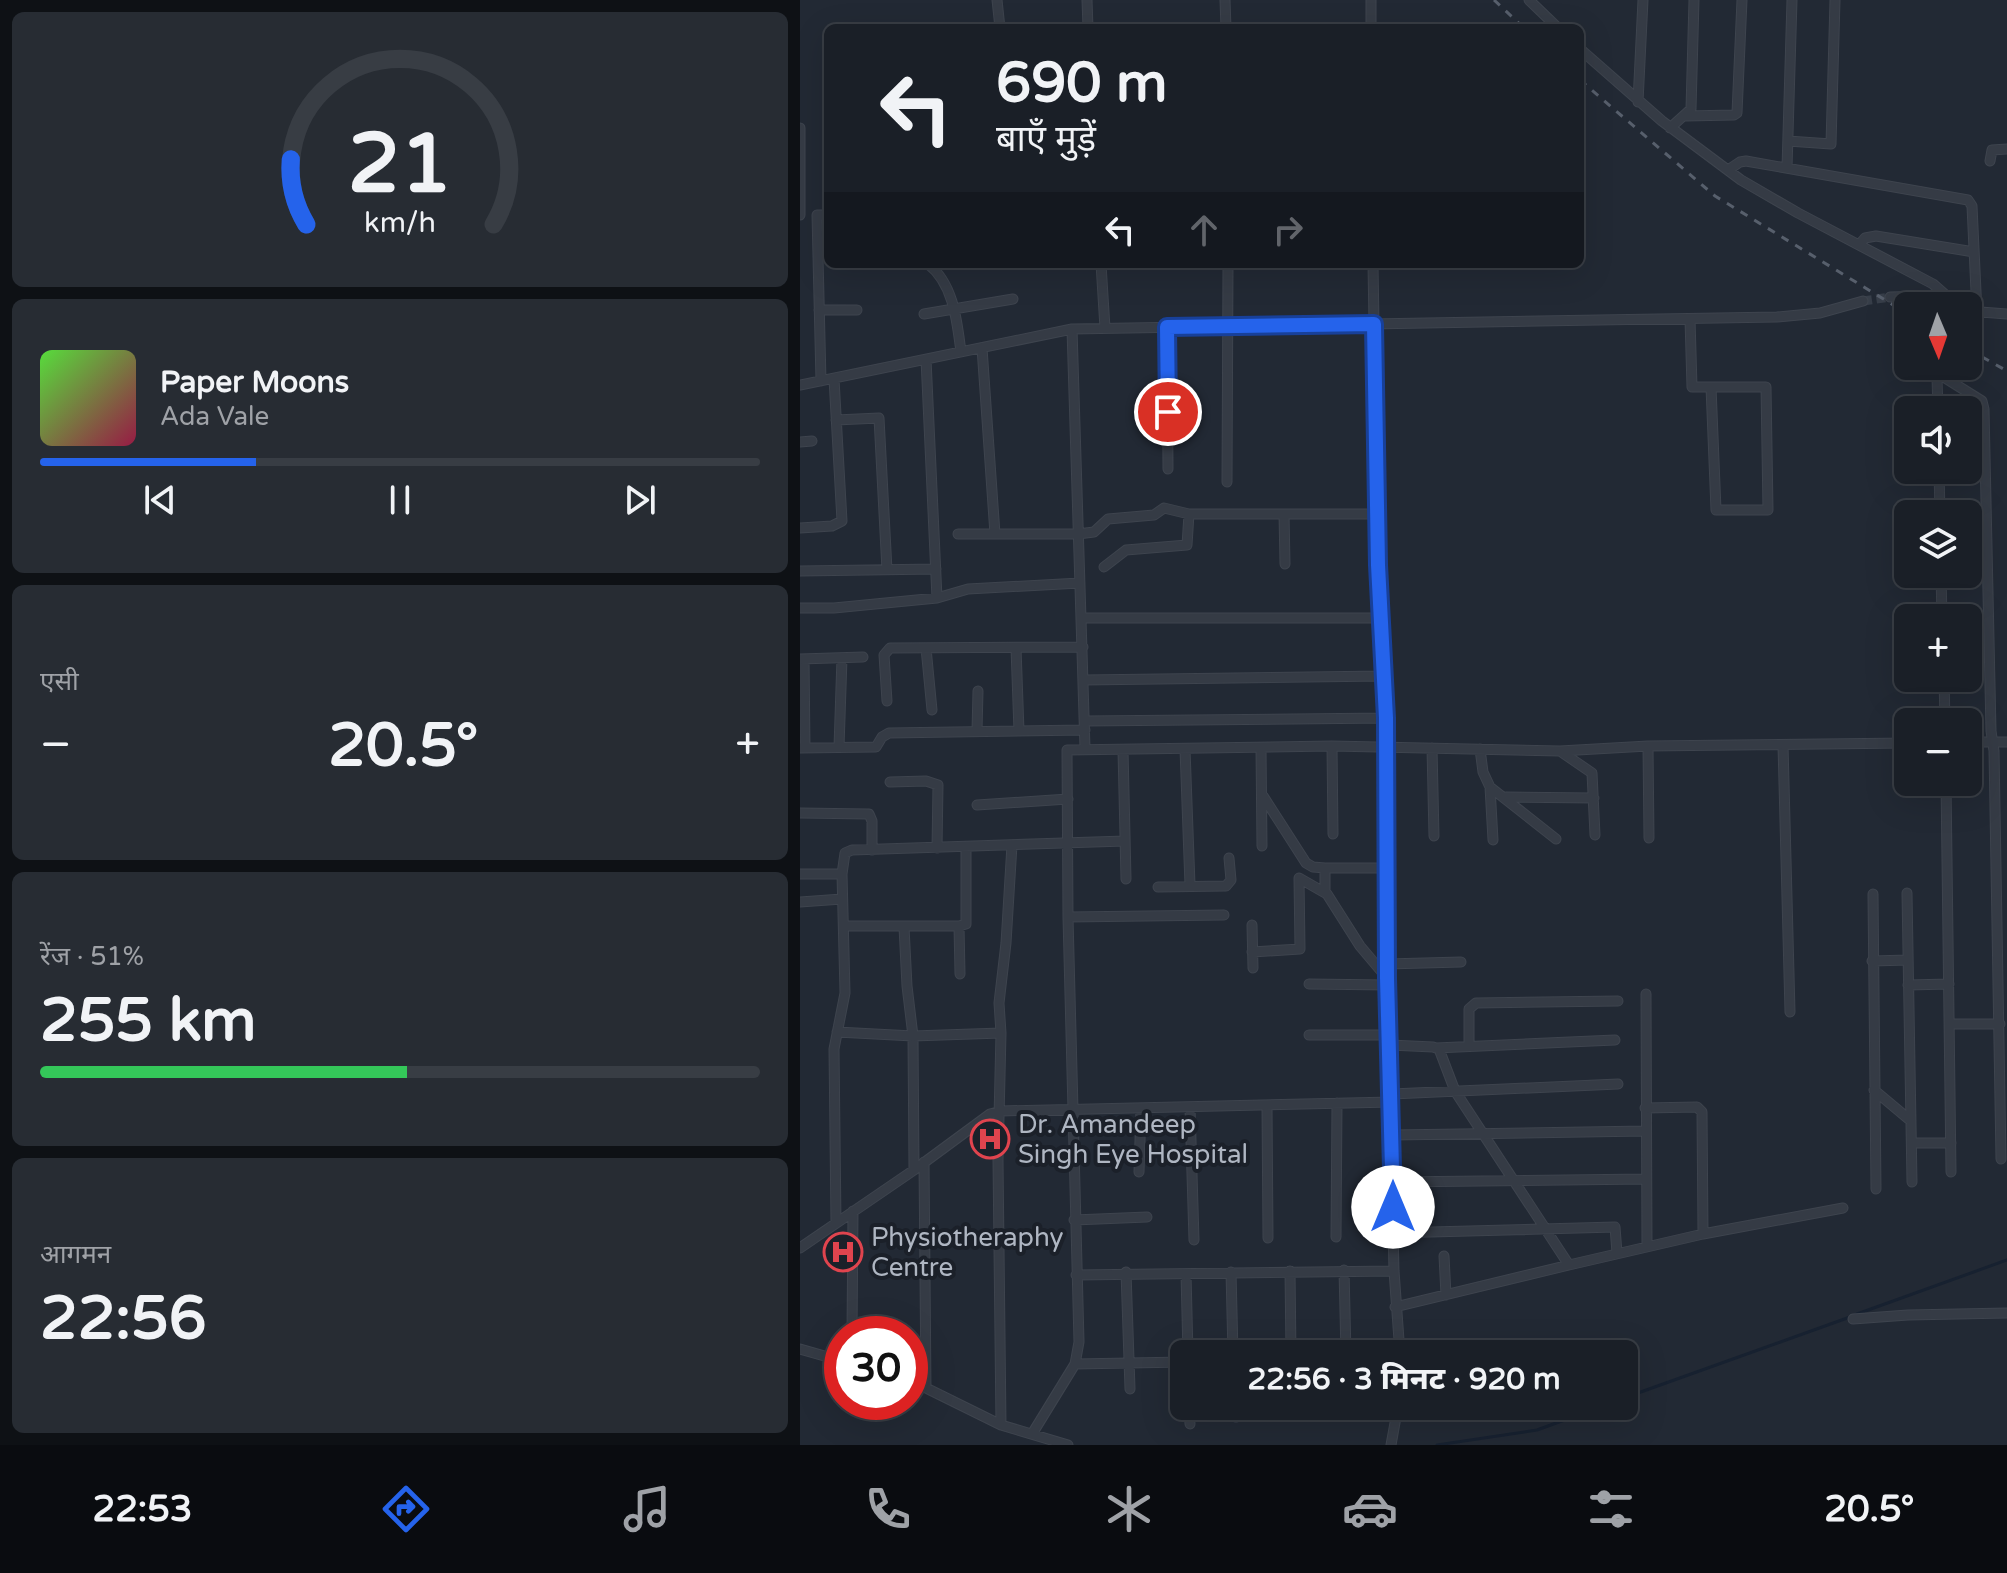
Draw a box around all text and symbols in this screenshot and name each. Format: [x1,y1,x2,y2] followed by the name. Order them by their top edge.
[996,50,1167,117] text: 690 m
[864,56,968,160] icon: left
[348,115,452,215] text: 21
[996,118,1096,161] text: बाएँ मुड़ें
[364,206,436,240] text: km/h
[1098,208,1142,252] icon: left
[1182,208,1226,252] icon: ahead
[1266,208,1310,252] icon: right
[1894,292,1982,380] north arrow
[1894,292,1982,796] map controls
[160,364,349,401] text: Paper Moons
[1134,378,1202,446] pin
[1146,390,1190,434] icon: arrive
[1894,396,1982,484] button: sound
[160,401,269,432] text: Ada Vale
[138,478,182,522] icon: previous
[378,478,422,522] icon: pause
[618,478,662,522] icon: next
[1894,500,1982,588] button: layers
[1894,604,1982,692] button: +
[40,666,79,697] text: एसी
[1894,708,1982,796] button: −
[328,710,478,782] text: 20.5°
[40,719,71,772] text: −
[735,719,760,772] text: +
[40,941,144,972] text: रेंज · 51%
[40,985,256,1057] text: 255 km
[1018,1109,1248,1170] place label: Dr. Amandeep Singh Eye Hospital
[969,1118,1011,1160] hospital icon: Dr. Amandeep Singh Eye Hospital
[1351,1165,1435,1249] position arrow
[871,1222,1064,1283] place label: Physiotheraphy Centre
[822,1231,864,1273] hospital icon: Physiotheraphy Centre
[40,1239,111,1270] text: आगमन
[40,1283,206,1355] text: 22:56
[824,1316,928,1420] speed limit sign: 30
[1247,1361,1561,1398] text: 22:56 · 3 मिनट · 920 m
[378,1481,434,1537] icon: directions
[619,1481,675,1537] icon: music
[860,1481,916,1537] icon: phone
[1101,1481,1157,1537] icon: climate
[1342,1481,1398,1537] icon: car
[1583,1481,1639,1537] icon: filters
[93,1488,192,1531] text: 22:53
[1824,1488,1914,1531] text: 20.5°

